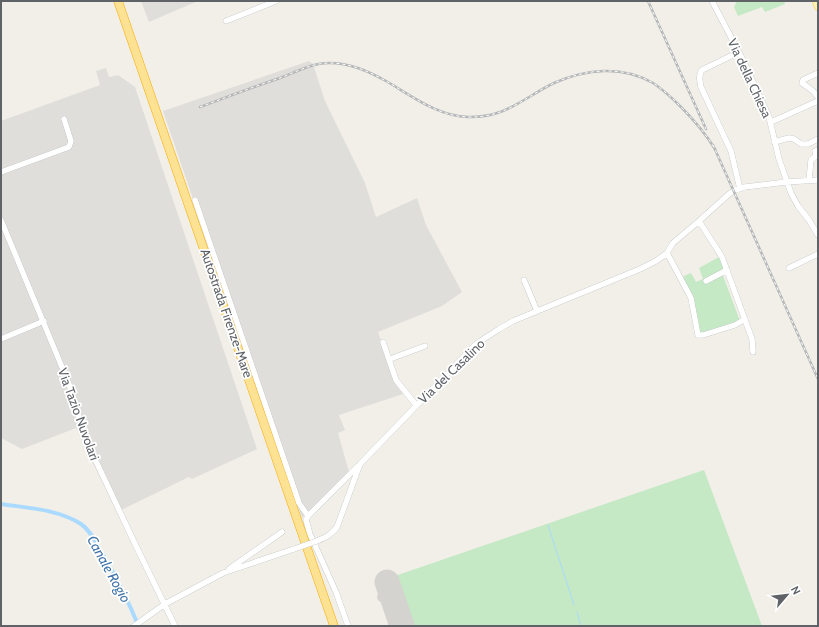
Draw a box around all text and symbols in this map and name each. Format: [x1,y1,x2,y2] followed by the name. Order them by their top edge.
[725,36,776,121] street label: Via della Chiesa
[197,246,257,380] street label: Autostrada Firenze-Mare
[414,335,488,407] street label: Via del Casalino
[55,366,103,462] street label: Via Tazio Nuvolari
[83,532,135,606] water label: Canale Rogio
[767,575,807,615] north arrow
[788,584,804,597] text: N

